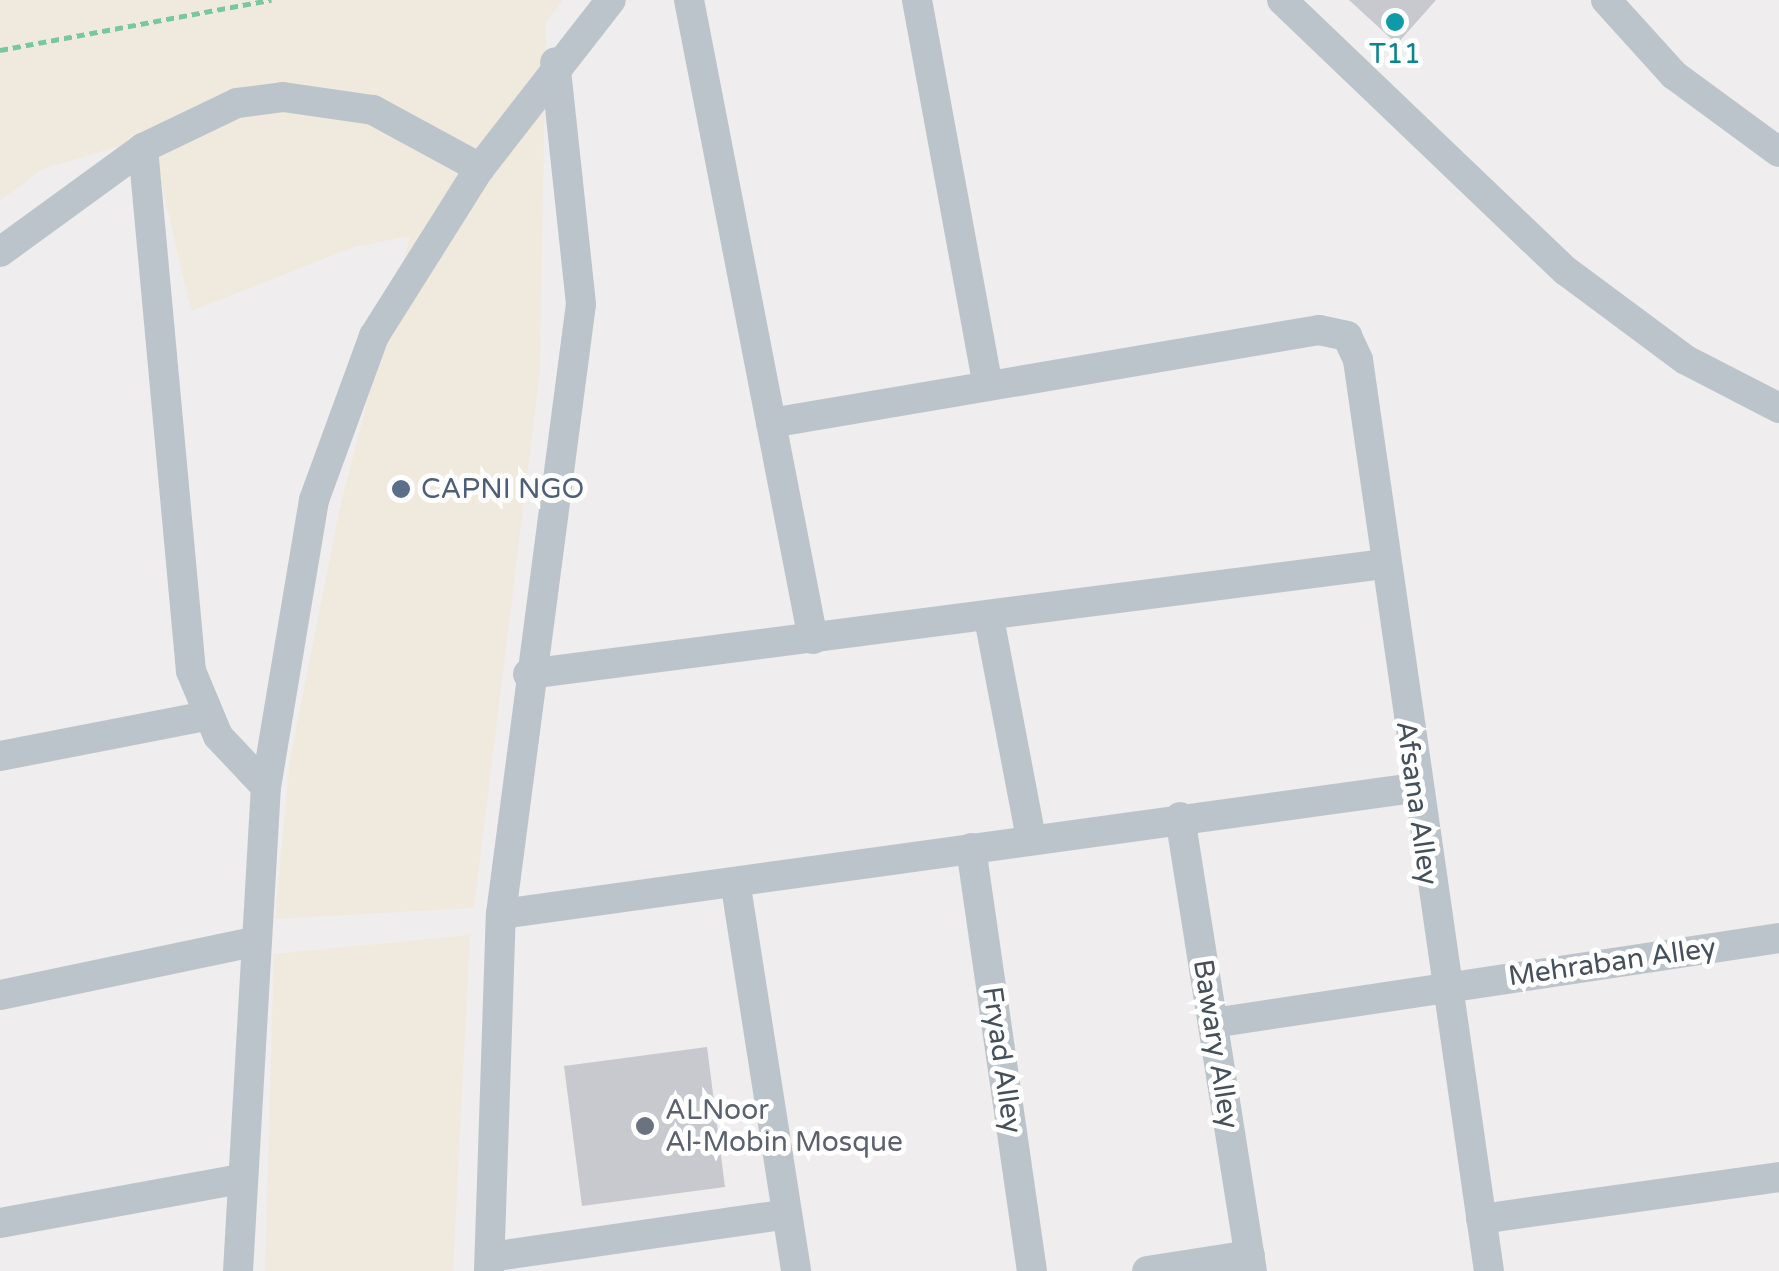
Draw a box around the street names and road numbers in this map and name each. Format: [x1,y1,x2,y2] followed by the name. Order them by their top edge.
[1389,719,1445,887] street label: Afsana Alley
[1506,931,1718,993] street label: Mehraban Alley
[1186,957,1246,1131] street label: Bawary Alley
[975,984,1029,1136] street label: Fryad Alley

